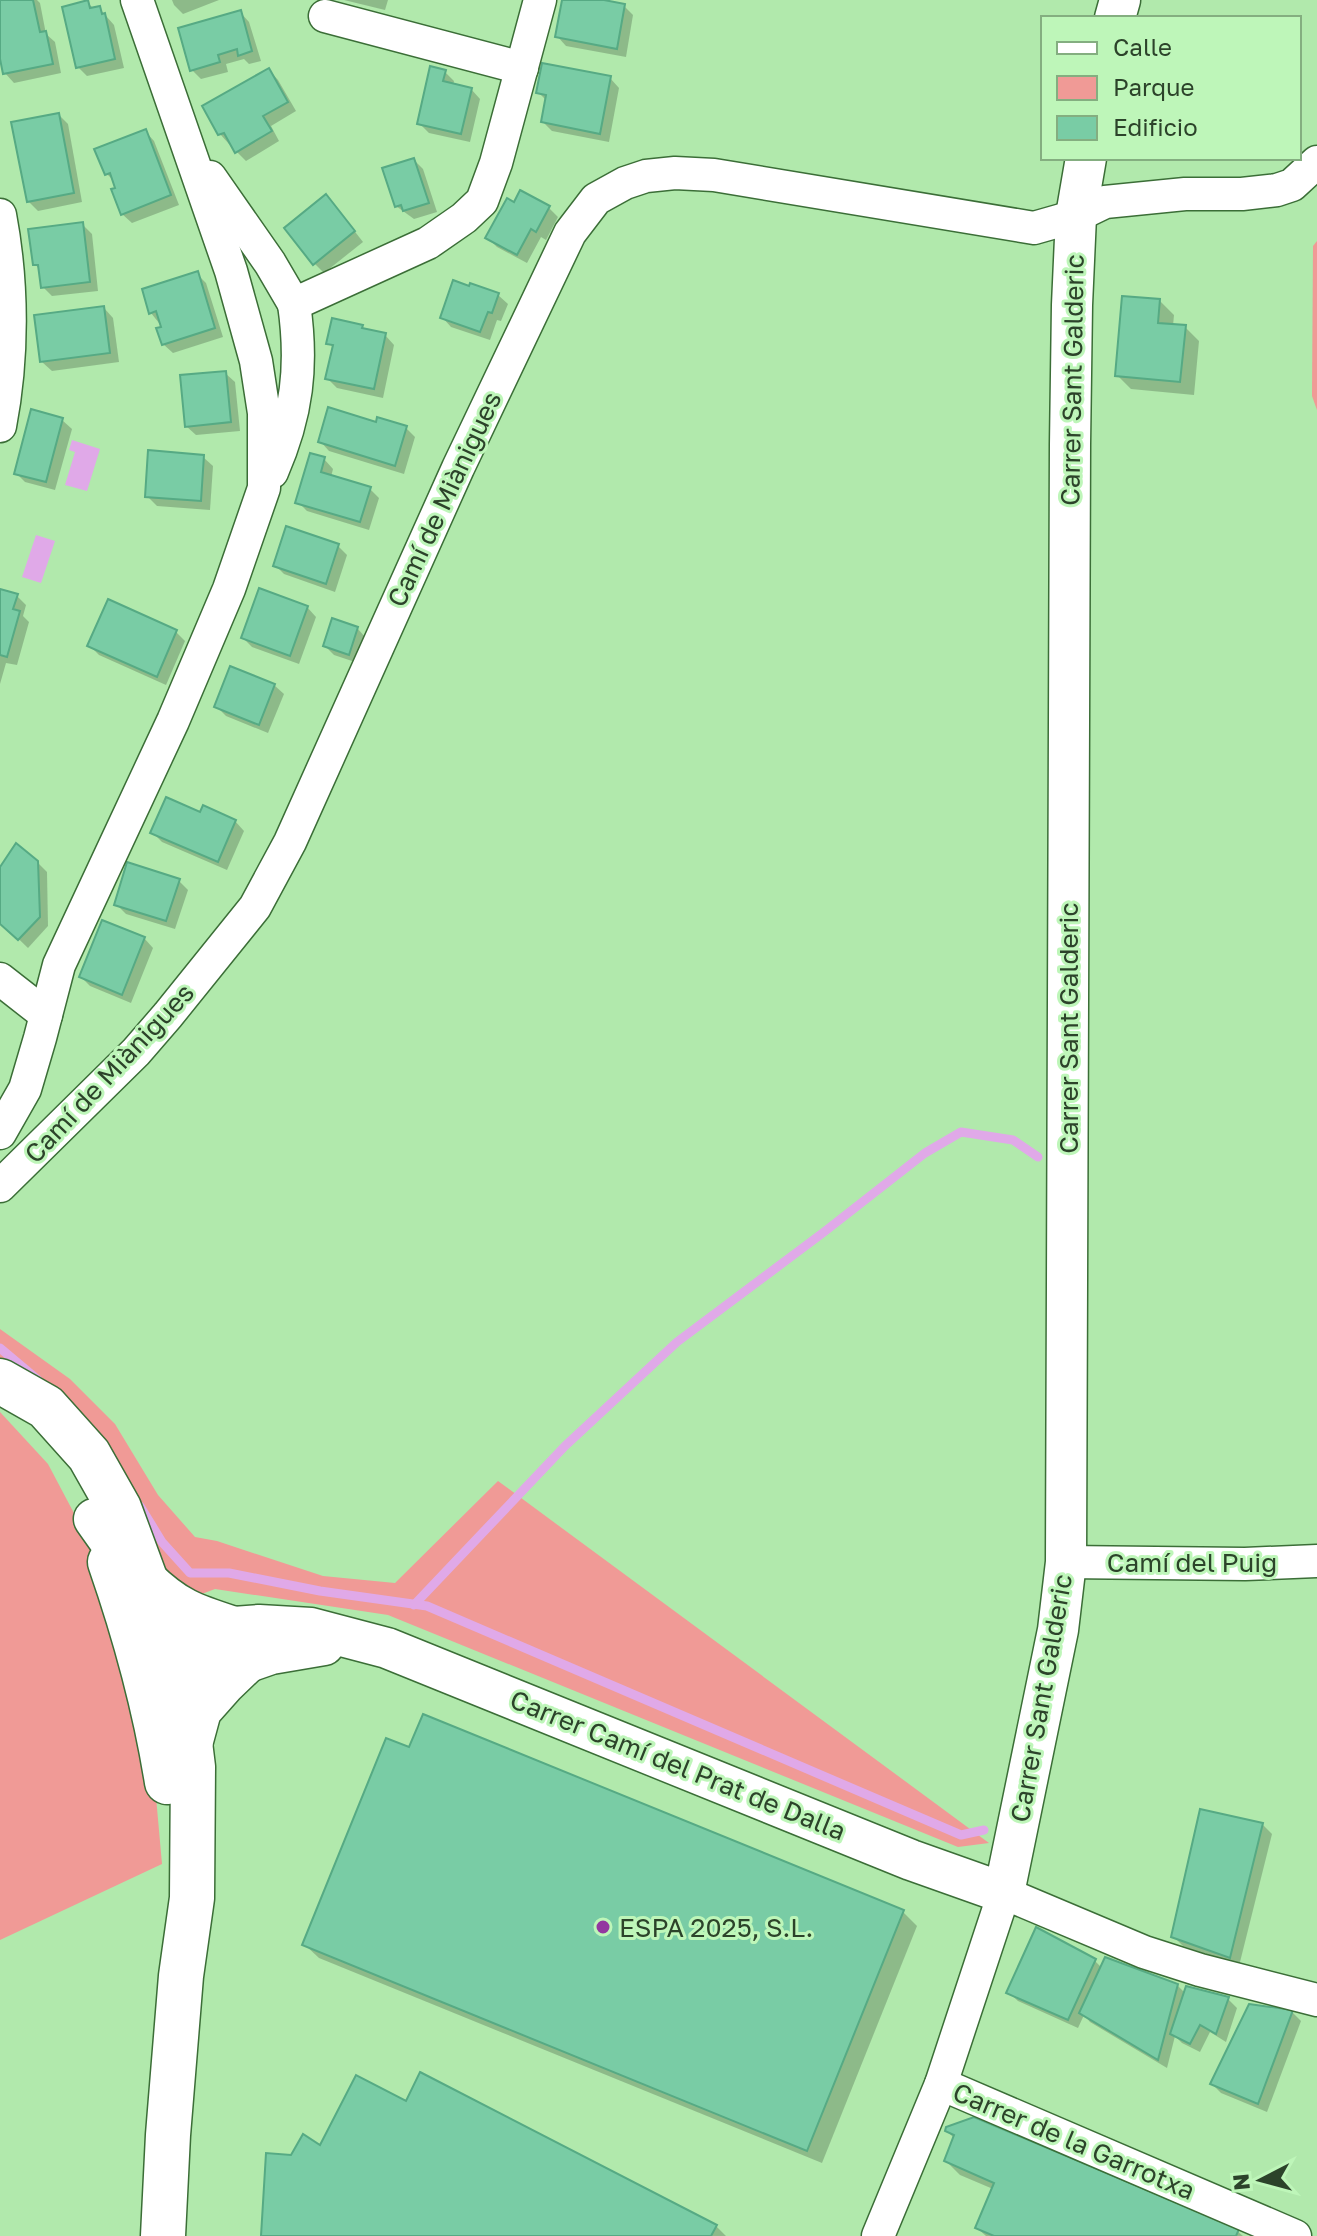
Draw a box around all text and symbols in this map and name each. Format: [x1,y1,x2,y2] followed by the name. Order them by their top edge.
[1041,16,1301,160] legend
[1113,32,1172,61] text: Calle
[1113,72,1194,101] text: Parque
[1113,112,1198,141] text: Edificio
[1054,254,1090,506] street label: Carrer Sant Galderic
[381,386,507,612] street label: Camí de Miànigues
[1053,902,1084,1154] street label: Carrer Sant Galderic
[18,977,200,1169] street label: Camí de Miànigues
[1107,1547,1277,1578] street label: Camí del Puig
[1004,1571,1078,1825] street label: Carrer Sant Galderic
[506,1683,850,1847] street label: Carrer Camí del Prat de Dalla
[619,1912,813,1943] place label: ESPA 2025, S.L.
[594,1918,612,1936] marker: ESPA 2025, S.L.
[949,2076,1199,2206] street label: Carrer de la Garrotxa
[1221,2140,1301,2220] north arrow
[1226,2172,1255,2192] text: N

